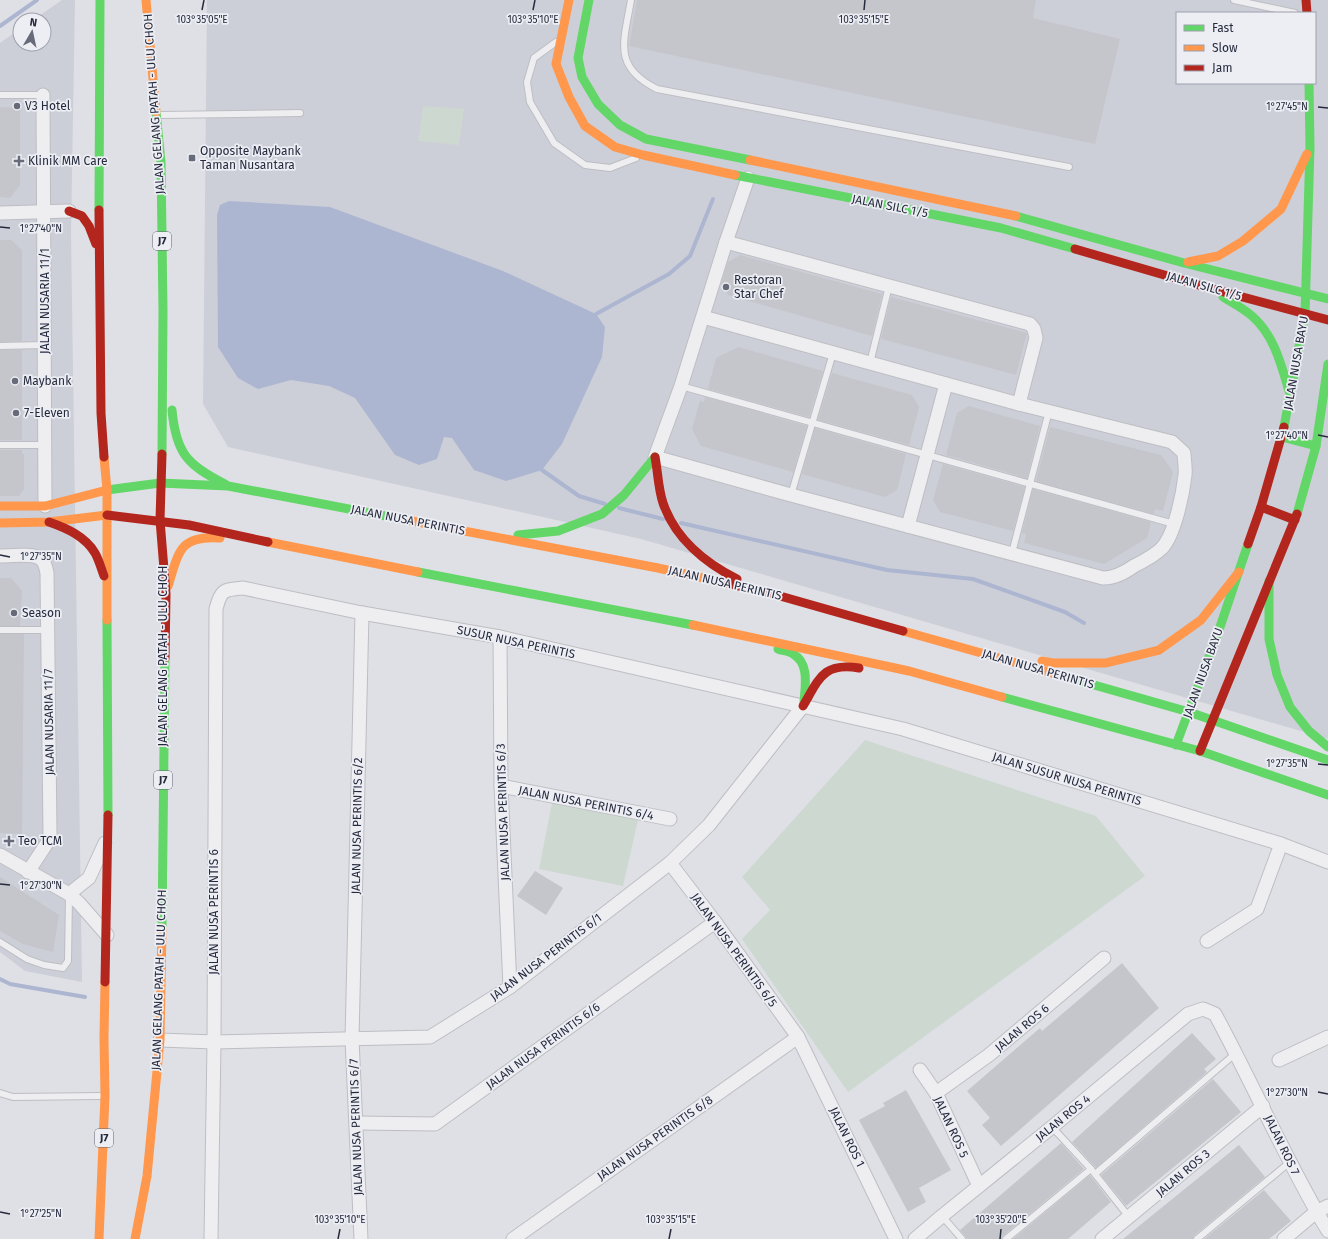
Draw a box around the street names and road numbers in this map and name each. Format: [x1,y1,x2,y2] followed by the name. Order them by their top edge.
[141,13,167,195] street label: JALAN GELANG PATAH - ULU CHOH
[851,192,929,220] street label: JALAN SILC 1/5
[153,232,171,250] road number: J7
[38,248,52,354] street label: JALAN NUSARIA 11/1
[1165,269,1243,303] street label: JALAN SILC 1/5
[1281,315,1311,411] street label: JALAN NUSA BAYU
[350,502,467,538] street label: JALAN NUSA PERINTIS
[667,563,784,603] street label: JALAN NUSA PERINTIS
[156,565,170,747] street label: JALAN GELANG PATAH - ULU CHOH
[456,623,577,661] street label: SUSUR NUSA PERINTIS
[1180,626,1226,720] street label: JALAN NUSA BAYU
[980,646,1096,692] street label: JALAN NUSA PERINTIS
[41,668,57,776] street label: JALAN NUSARIA 11/7
[494,743,512,881] street label: JALAN NUSA PERINTIS 6/3
[991,750,1144,809] street label: JALAN SUSUR NUSA PERINTIS
[349,757,365,895] street label: JALAN NUSA PERINTIS 6/2
[154,771,172,789] road number: J7
[517,783,655,823] street label: JALAN NUSA PERINTIS 6/4
[207,849,221,975] street label: JALAN NUSA PERINTIS 6
[149,889,169,1071] street label: JALAN GELANG PATAH - ULU CHOH
[688,890,780,1010] street label: JALAN NUSA PERINTIS 6/5
[487,910,605,1004] street label: JALAN NUSA PERINTIS 6/1
[483,1000,603,1092] street label: JALAN NUSA PERINTIS 6/6
[992,1001,1052,1055] street label: JALAN ROS 6
[347,1058,365,1196] street label: JALAN NUSA PERINTIS 6/7
[1033,1091,1094,1144] street label: JALAN ROS 4
[594,1092,716,1183] street label: JALAN NUSA PERINTIS 6/8
[931,1094,971,1160] street label: JALAN ROS 5
[826,1105,868,1169] street label: JALAN ROS 1
[1261,1113,1303,1177] street label: JALAN ROS 7
[95,1129,113,1147] road number: J7
[1153,1146,1213,1200] street label: JALAN ROS 3

